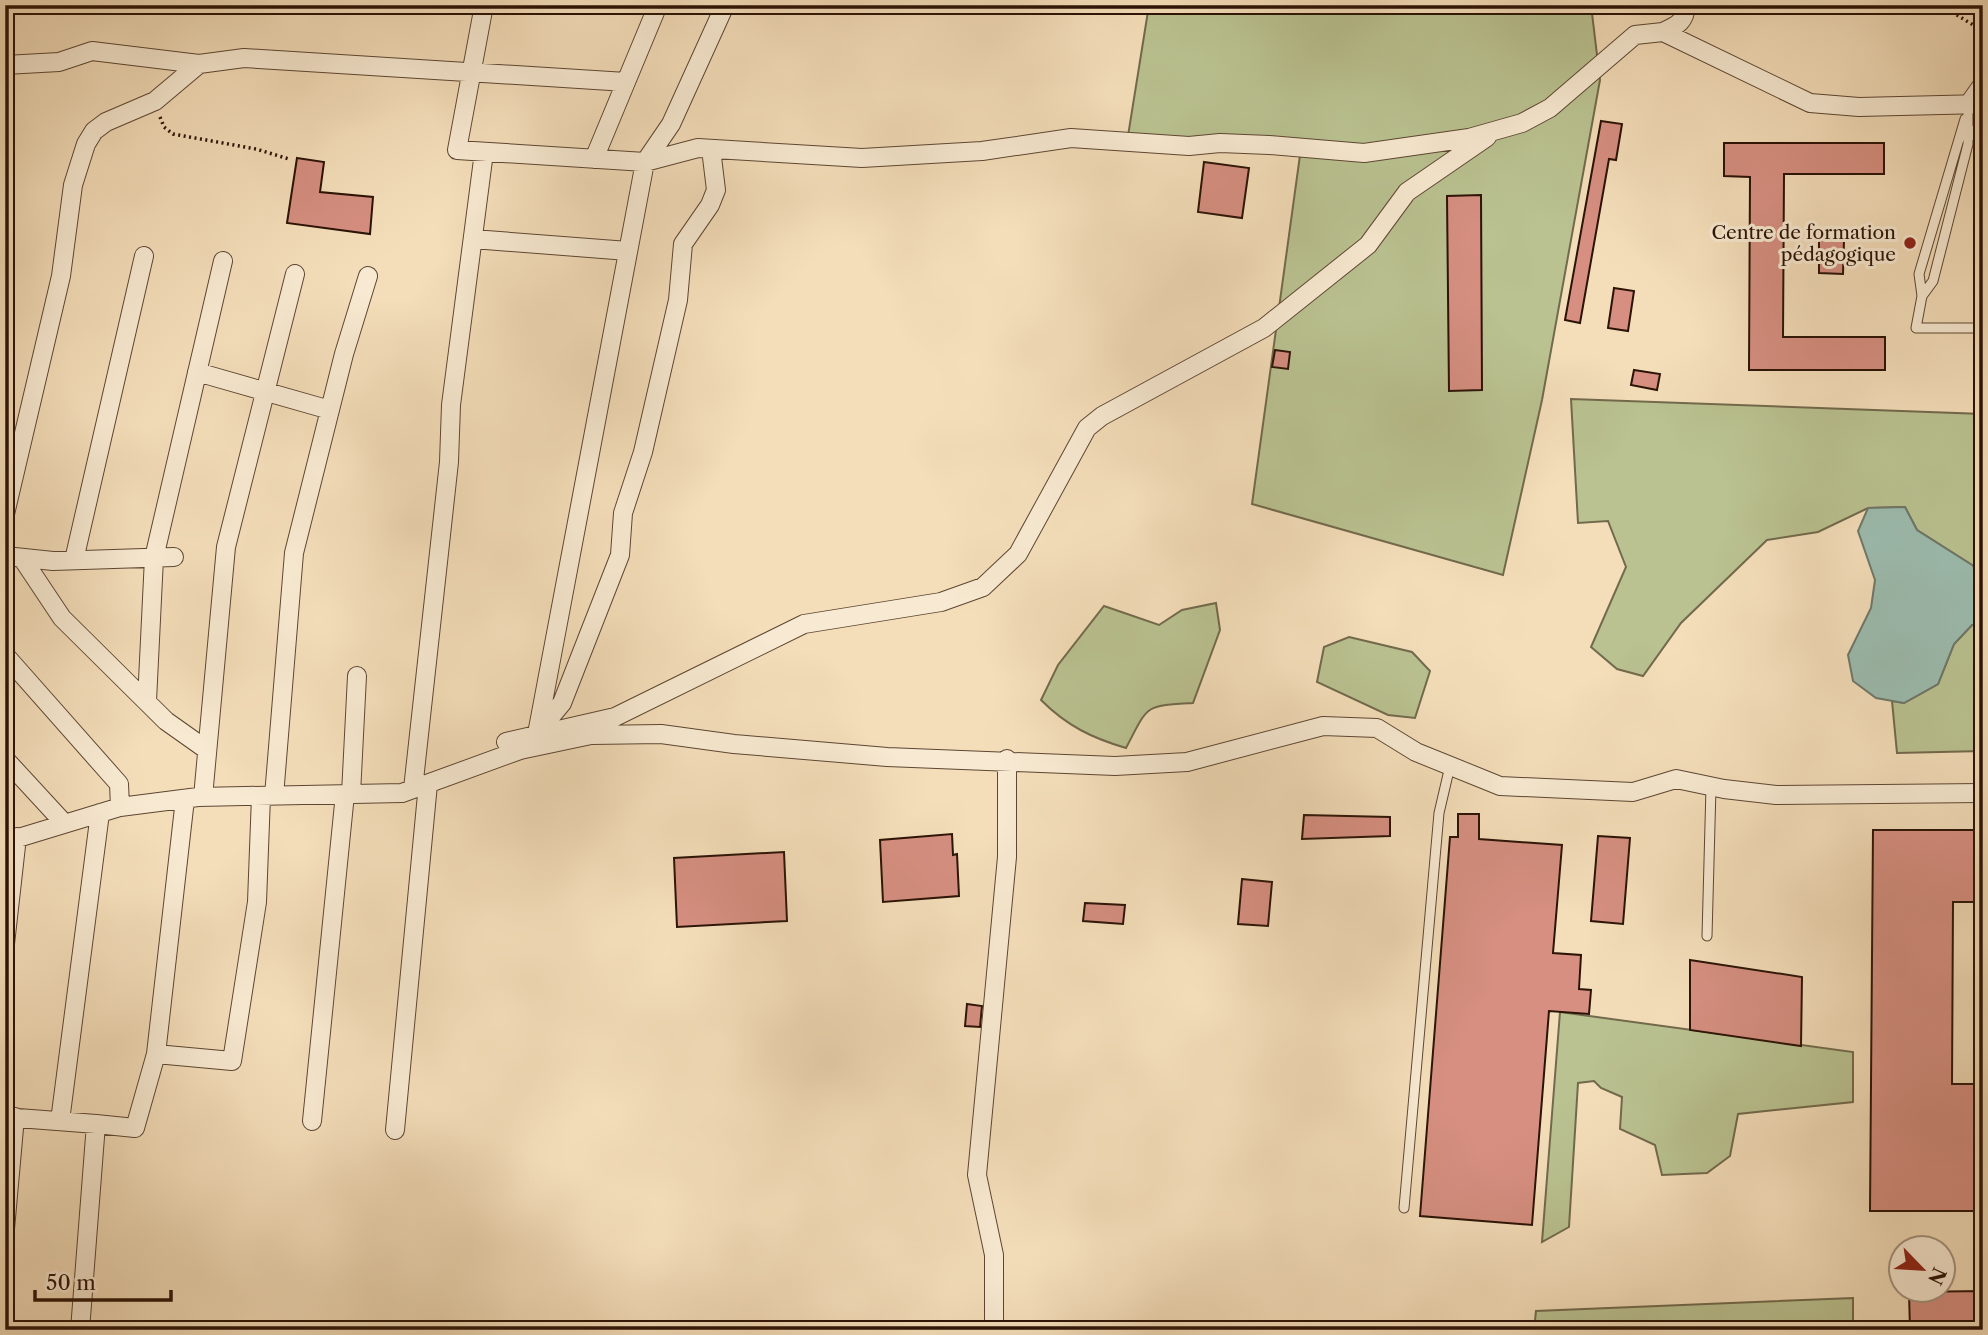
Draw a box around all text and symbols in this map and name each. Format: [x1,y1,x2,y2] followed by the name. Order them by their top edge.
[1711,221,1896,266] place label: Centre de formation pédagogique
[1902,235,1918,251] marker: Centre de formation pédagogique
[1886,1234,1956,1304] north arrow
[35,1258,172,1302] scale bar
[1923,1264,1951,1288] text: N
[46,1270,96,1295] text: 50 m

